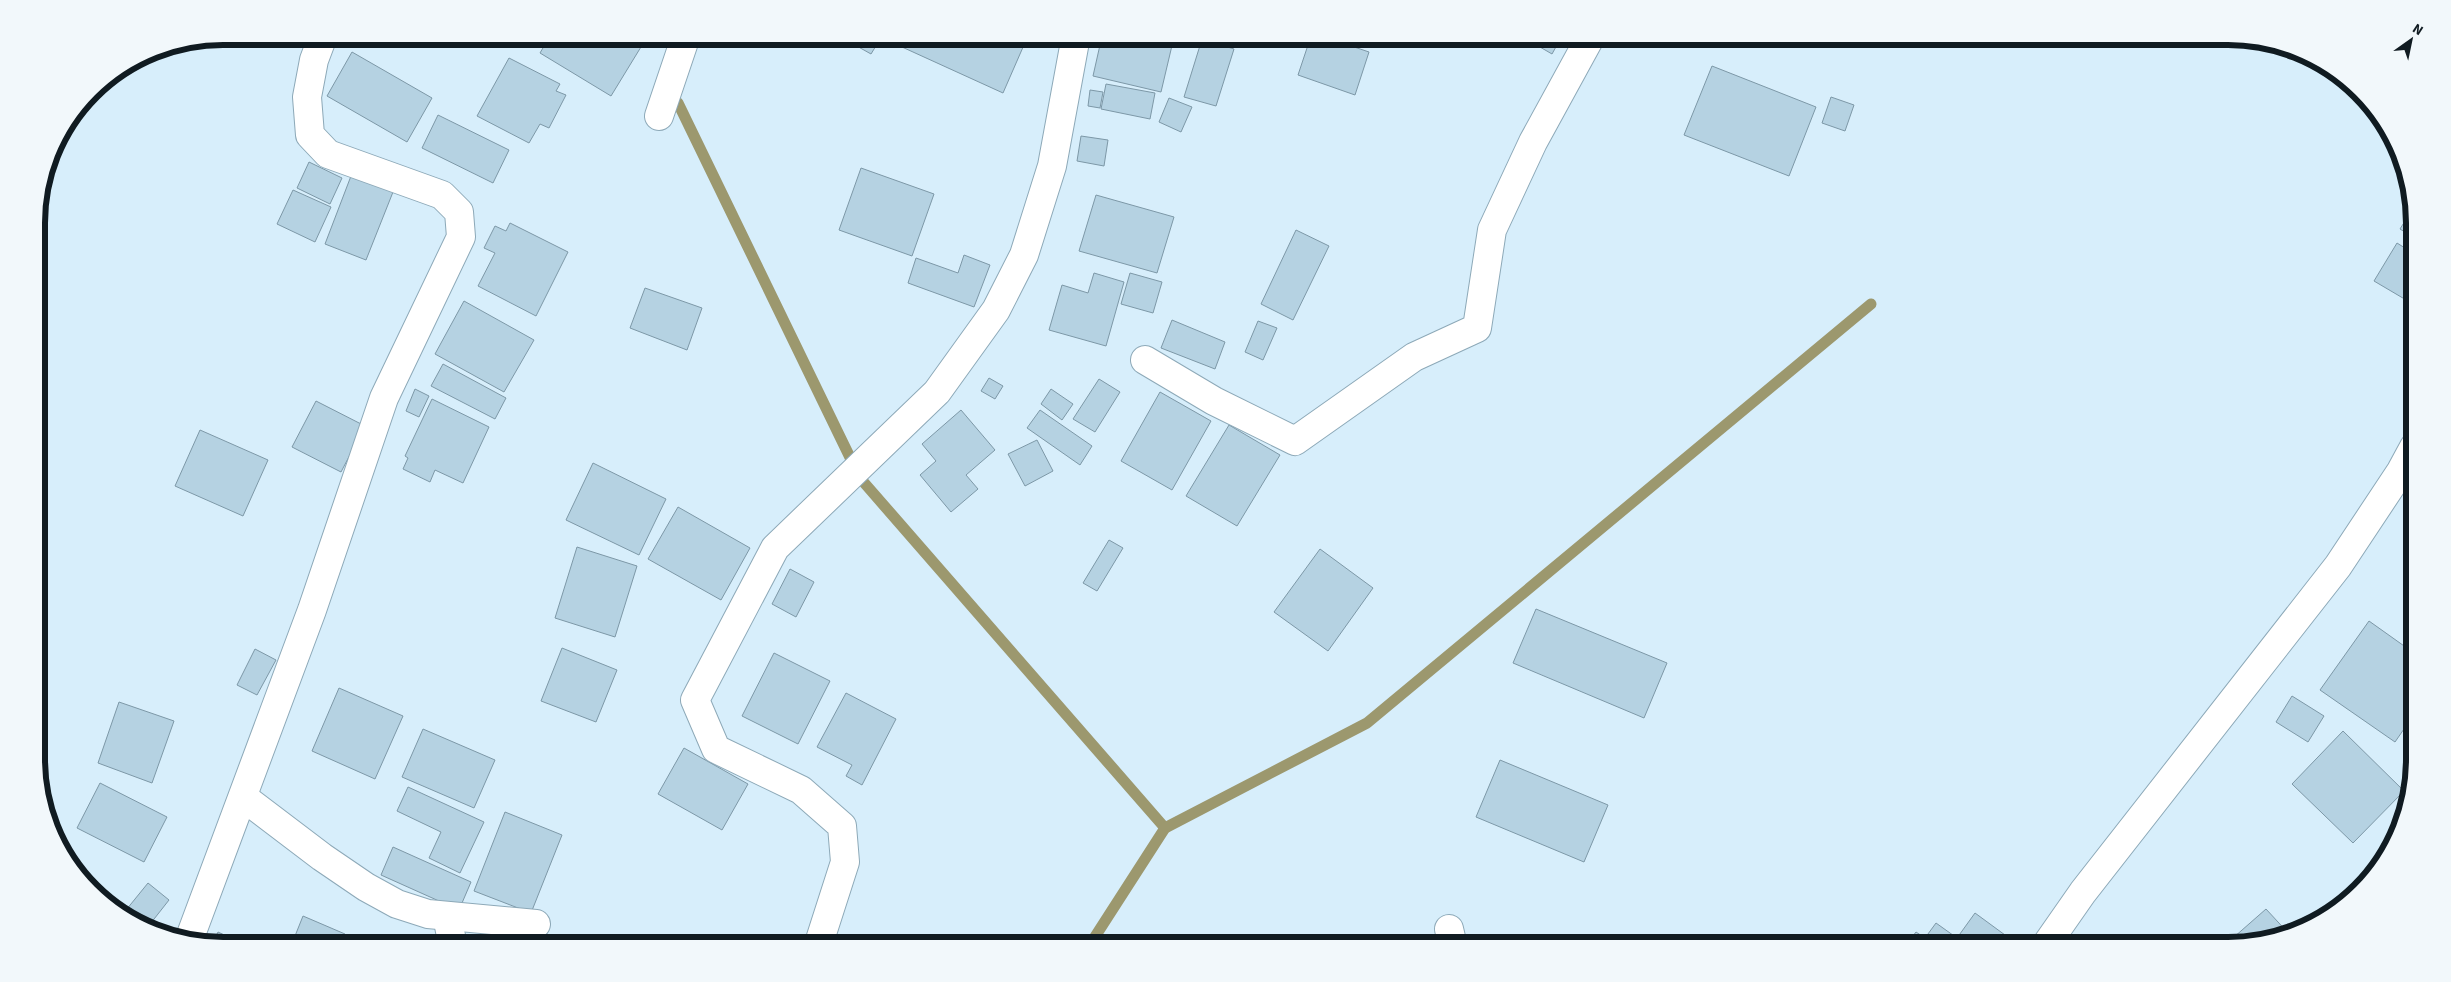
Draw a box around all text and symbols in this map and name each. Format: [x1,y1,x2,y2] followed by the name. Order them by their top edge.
[2386,15,2436,65] north arrow
[2408,19,2427,41] text: N

